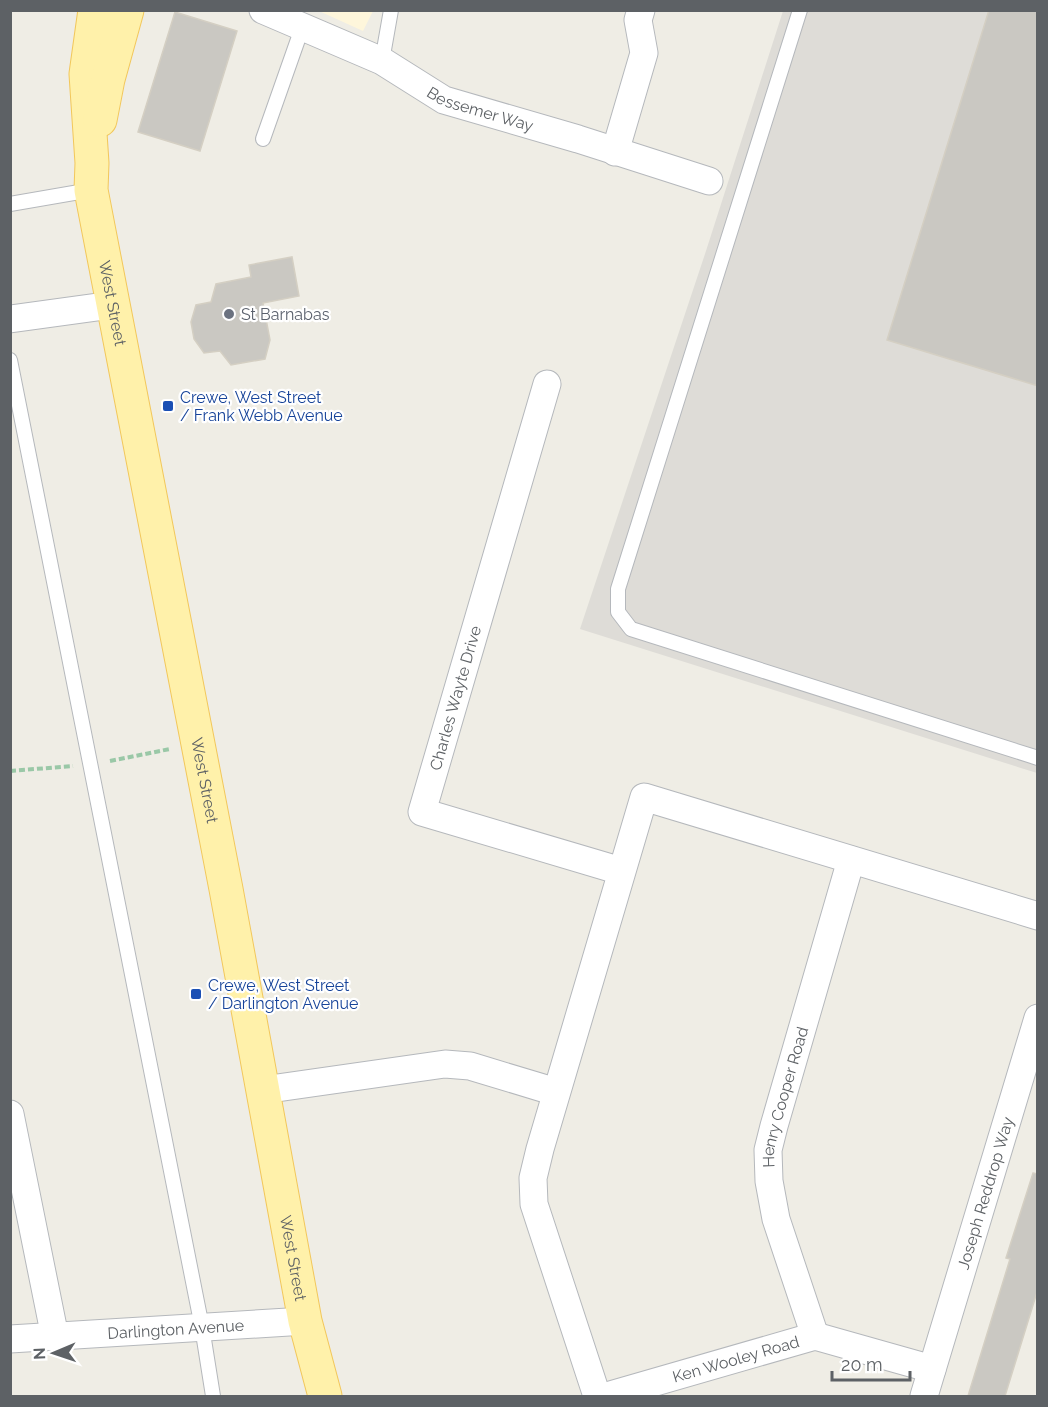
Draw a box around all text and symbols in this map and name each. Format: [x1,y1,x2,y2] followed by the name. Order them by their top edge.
[423,83,536,136] street label: Bessemer Way
[95,259,130,348] street label: West Street
[241,305,330,324] place label: St Barnabas
[222,307,236,321] marker: St Barnabas
[180,388,343,425] place label: Crewe, West Street / Frank Webb Avenue
[161,399,175,413] marker: Crewe, West Street / Frank Webb Avenue
[426,624,485,773] street label: Charles Wayte Drive
[187,736,222,825] street label: West Street
[208,976,358,1013] place label: Crewe, West Street / Darlington Avenue
[189,987,203,1001] marker: Crewe, West Street / Darlington Avenue
[759,1025,812,1168] street label: Henry Cooper Road
[954,1114,1018,1272] street label: Joseph Reddrop Way
[276,1214,310,1303] street label: West Street
[107,1316,245,1343] street label: Darlington Avenue
[24,1323,84,1383] north arrow
[670,1332,802,1387] street label: Ken Wooley Road
[832,1344,910,1382] scale bar
[30,1347,49,1360] text: N
[841,1354,883,1375] text: 20 m

